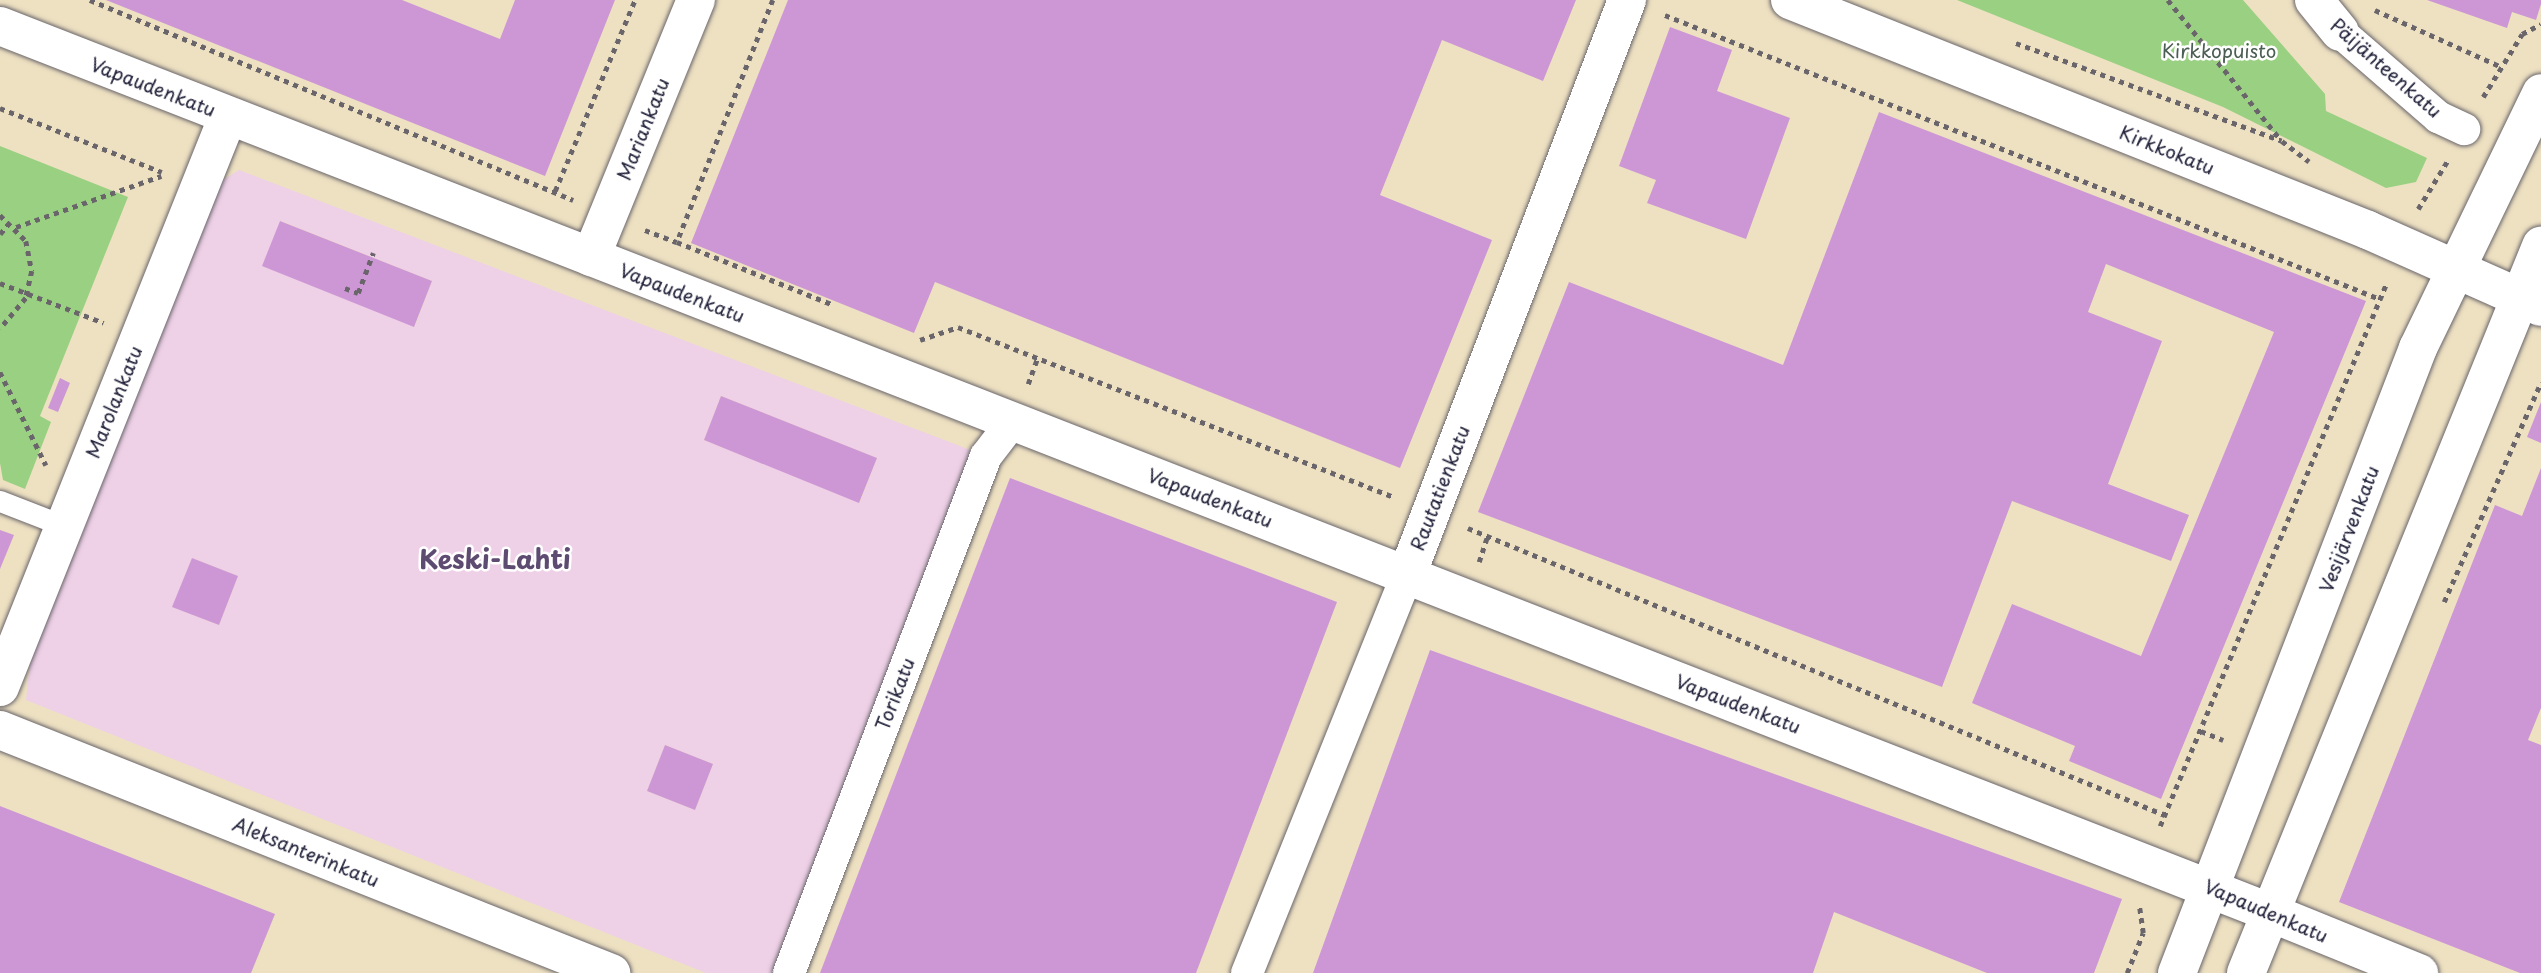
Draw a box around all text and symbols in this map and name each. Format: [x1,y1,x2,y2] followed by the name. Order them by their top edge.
[2326,14,2446,122] street label: Päijänteenkatu
[2162,40,2276,62] park label: Kirkkopuisto
[87,53,219,121] street label: Vapaudenkatu
[612,75,674,183] street label: Mariankatu
[2116,121,2218,179] street label: Kirkkokatu
[616,259,748,327] street label: Vapaudenkatu
[81,343,147,461] street label: Marolankatu
[1406,422,1474,554] street label: Rautatienkatu
[2314,462,2384,596] street label: Vesijärvenkatu
[1144,464,1276,532] street label: Vapaudenkatu
[419,543,571,575] district label: Keski-Lahti
[871,654,919,734] street label: Torikatu
[1672,670,1804,738] street label: Vapaudenkatu
[229,812,383,892] street label: Aleksanterinkatu
[2201,875,2331,947] street label: Vapaudenkatu

